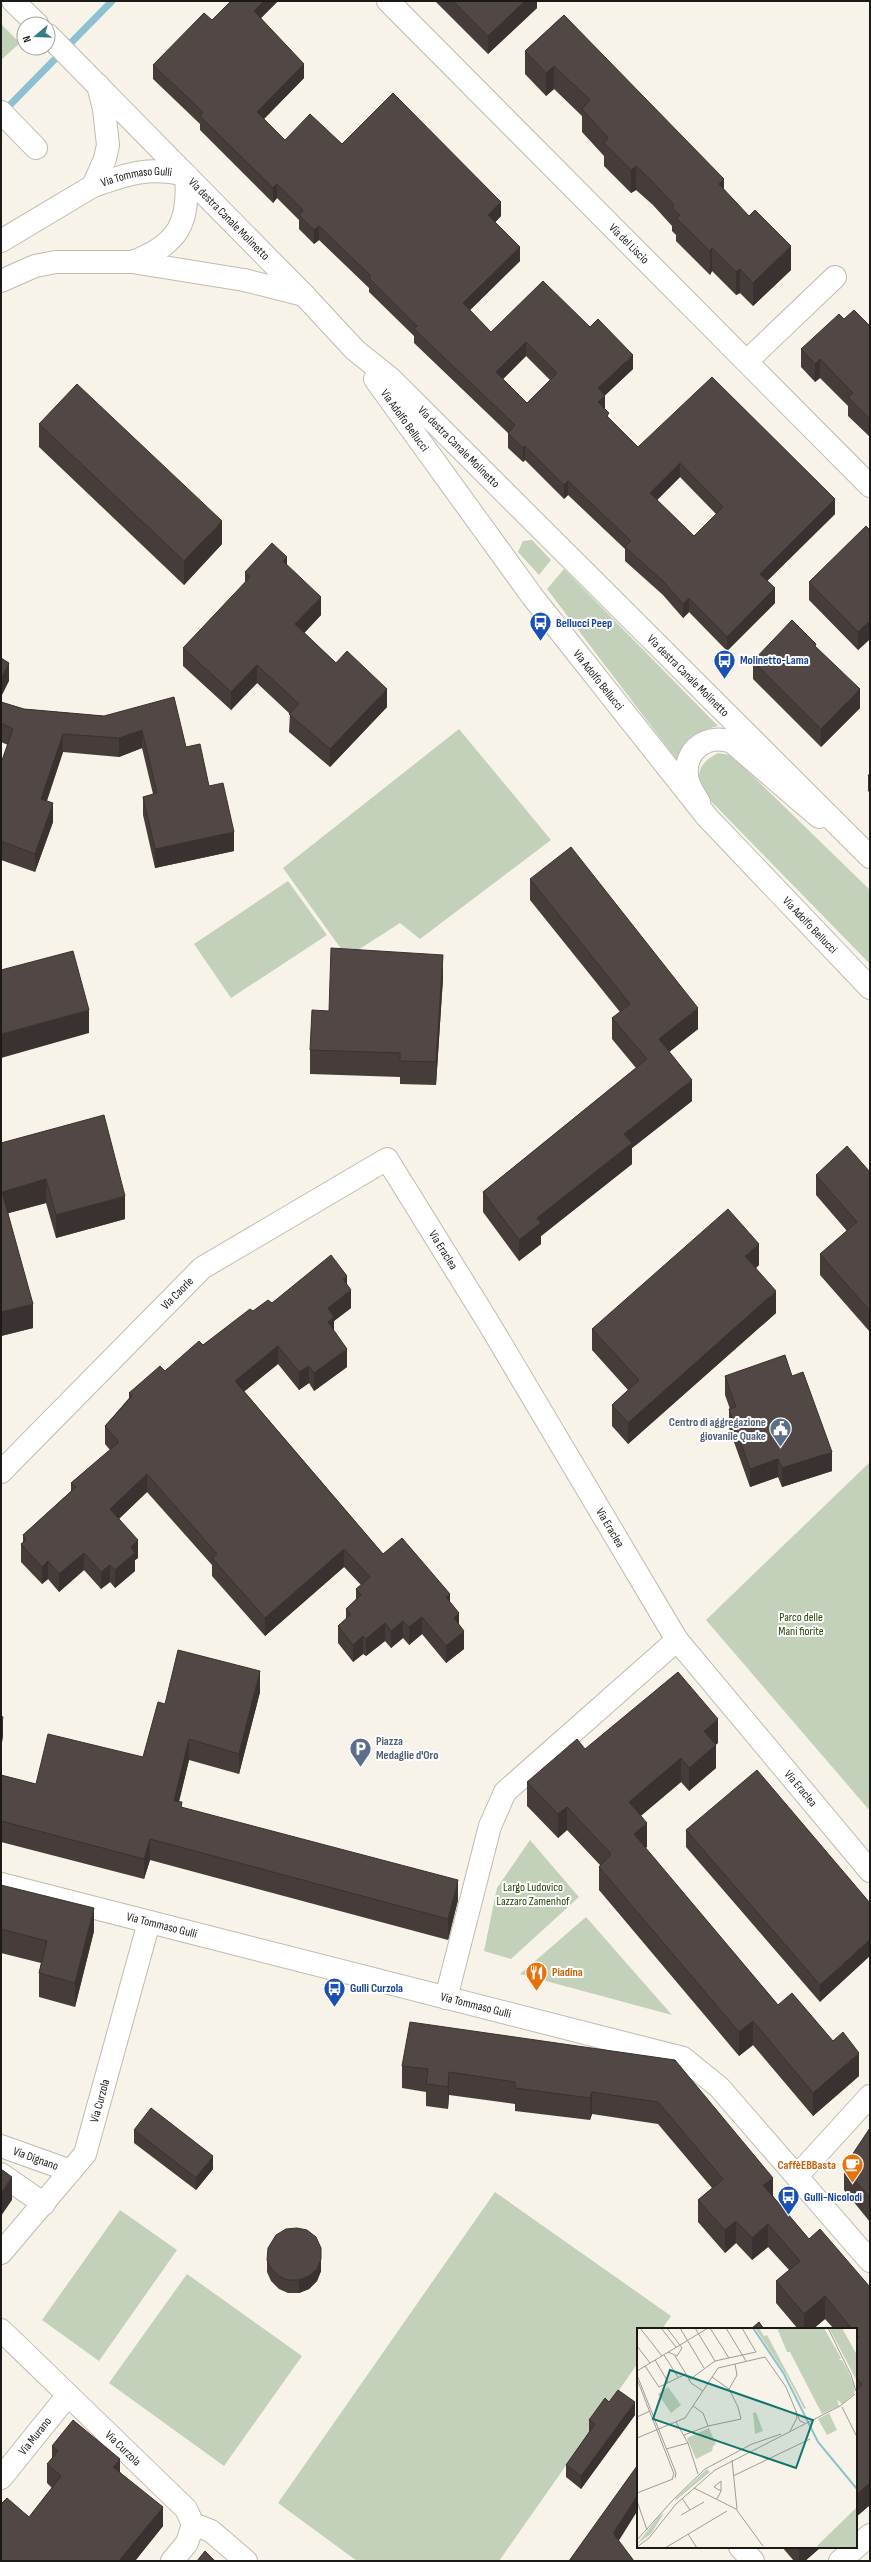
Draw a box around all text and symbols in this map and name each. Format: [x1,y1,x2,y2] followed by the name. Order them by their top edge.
[16,16,56,56] north arrow
[20,34,34,44] text: N
[99,164,173,190] street label: Via Tommaso Gulli
[185,174,273,263] street label: Via destra Canale Molinetto
[606,220,652,267] street label: Via del Liscio
[377,386,432,454] street label: Via Adolfo Bellucci
[415,403,503,491] street label: Via destra Canale Molinetto
[527,610,553,643] bus stop icon: Bellucci Peep
[556,616,612,631] place label: Bellucci Peep
[644,631,732,720] street label: Via destra Canale Molinetto
[570,647,627,713] street label: Via Adolfo Bellucci
[712,647,738,680] bus stop icon: Molinetto-Lama
[740,653,809,668] place label: Molinetto-Lama
[779,893,841,957] street label: Via Adolfo Bellucci
[425,1227,461,1273] street label: Via Eraclea
[158,1274,197,1313] street label: Via Caorle
[669,1415,766,1444] place label: Centro di aggregazione giovanile Quake
[768,1416,794,1449] public building icon: Centro di aggregazione giovanile Quake
[593,1505,628,1550] street label: Via Eraclea
[778,1610,824,1639] park label: Parco delle Mani fiorite
[376,1734,438,1763] place label: Piazza Medaglie d'Oro
[347,1735,373,1768] parking icon: Piazza Medaglie d'Oro
[781,1767,821,1810] street label: Via Eraclea
[496,1880,570,1909] park label: Largo Ludovico Lazzaro Zamenhof
[125,1909,199,1941] street label: Via Tommaso Gulli
[523,1959,549,1992] restaurant icon: Piadina
[552,1965,583,1980] place label: Piadina
[322,1975,348,2008] bus stop icon: Gulli Curzola
[350,1981,403,1996] place label: Gulli Curzola
[439,1989,513,2021] street label: Via Tommaso Gulli
[87,2077,113,2124] street label: Via Curzola
[11,2143,61,2173] street label: Via Dignano
[839,2152,865,2185] cafe icon: CaffèEBBasta
[778,2158,836,2173] place label: CaffèEBBasta
[776,2184,802,2217] bus stop icon: Gulli-Nicolodi
[804,2190,862,2205] place label: Gulli-Nicolodi
[637,2328,857,2548] inset map
[15,2414,55,2458] street label: Via Murano
[102,2427,145,2469] street label: Via Curzola

